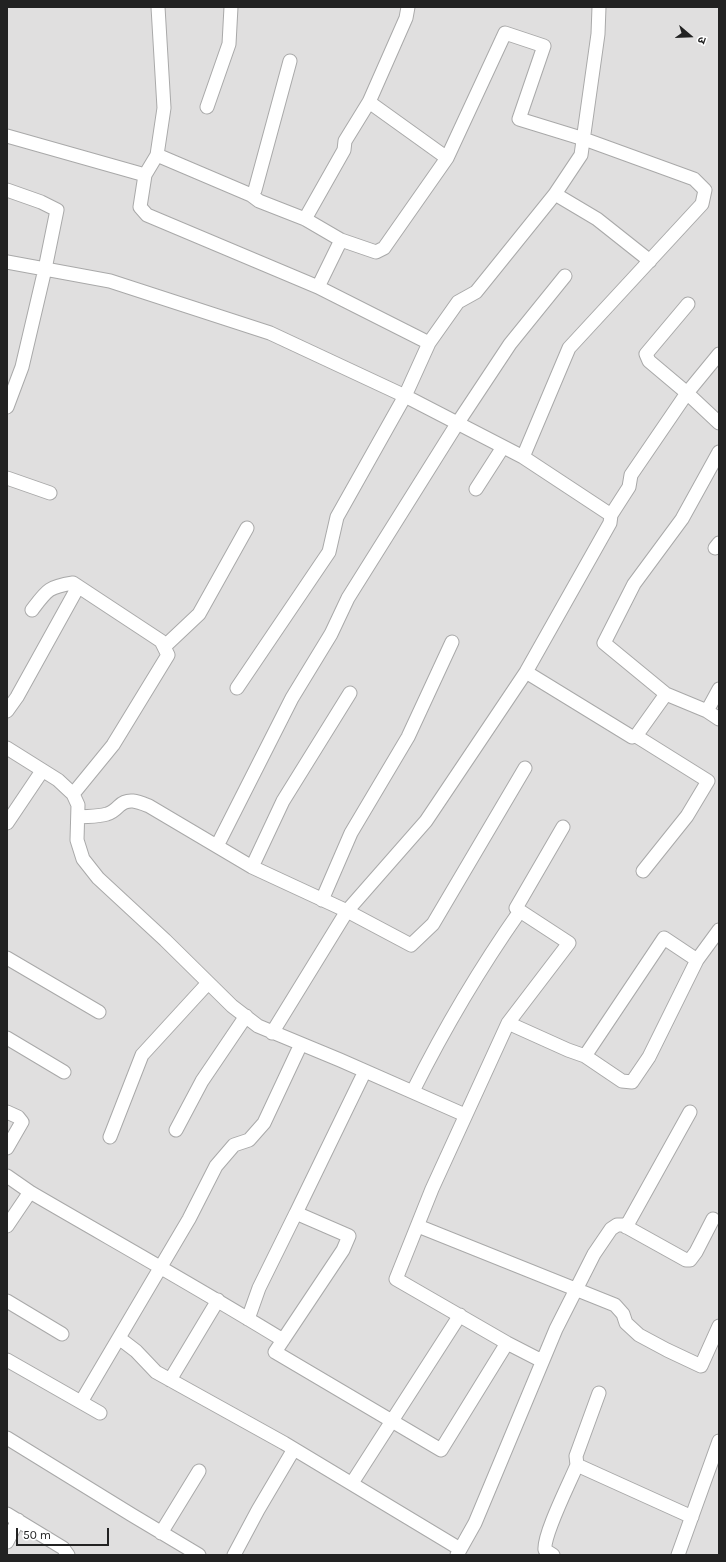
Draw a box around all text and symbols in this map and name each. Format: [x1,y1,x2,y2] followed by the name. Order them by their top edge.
[670,16,710,56] north arrow
[695,35,709,45] text: उ
[18,1520,111,1546] scale bar
[23,1528,51,1542] text: 50 m

